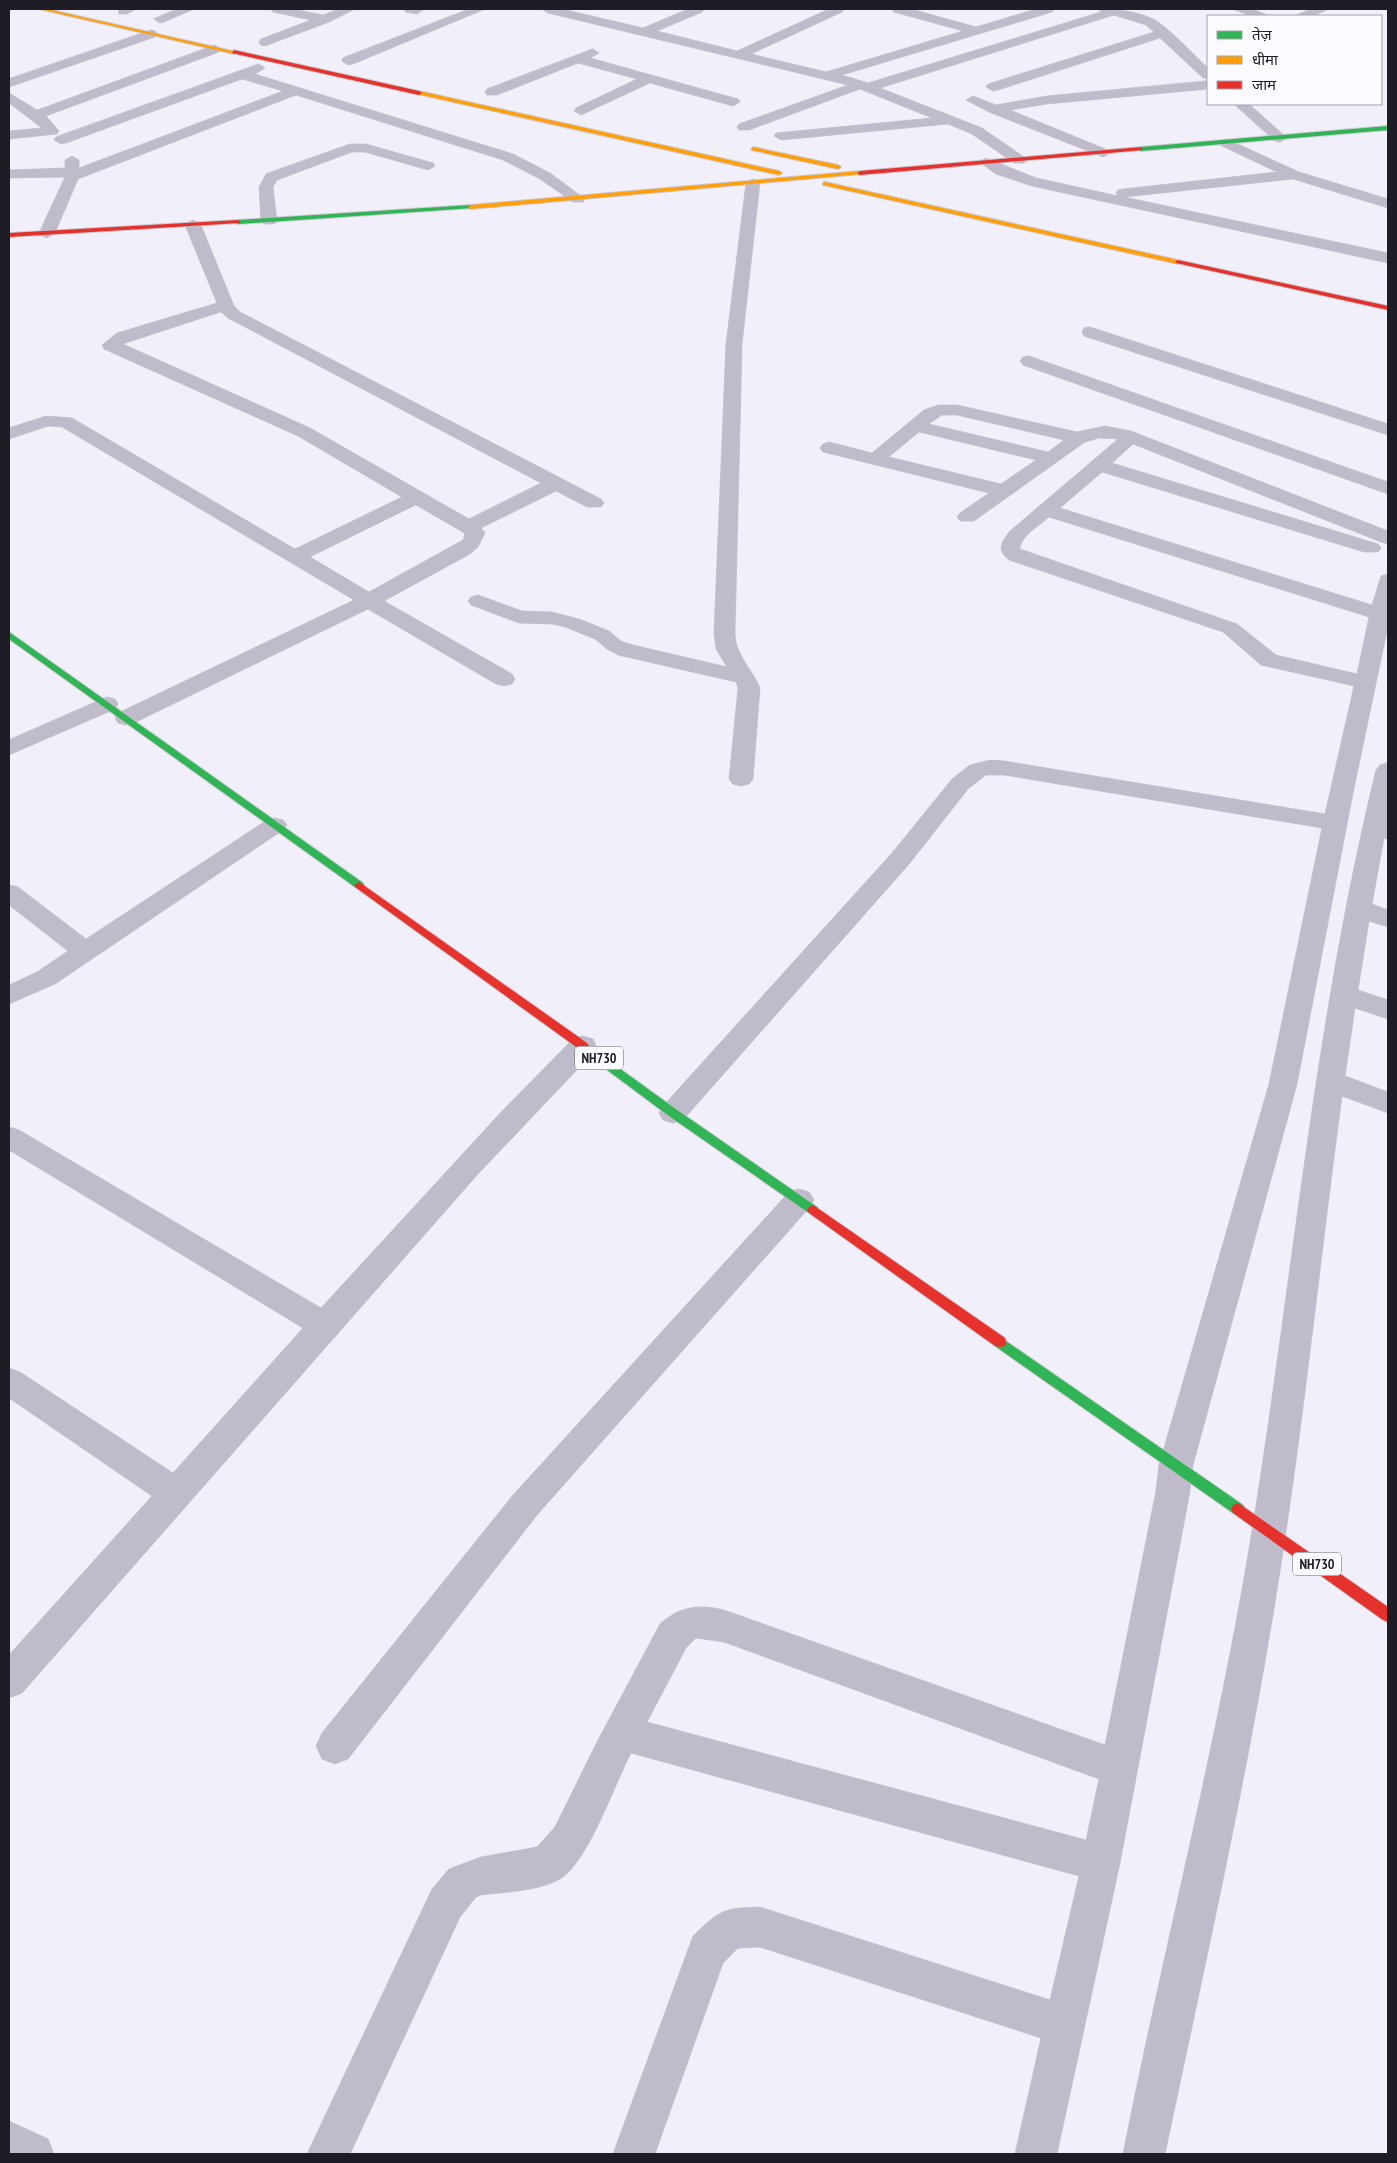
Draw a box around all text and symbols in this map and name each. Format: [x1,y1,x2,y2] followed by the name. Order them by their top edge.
[1207,15,1382,105] legend
[1252,25,1273,44] text: तेज़
[1252,50,1279,69] text: धीमा
[1252,75,1277,94] text: जाम
[575,1046,623,1070] road number: NH730
[1293,1552,1341,1576] road number: NH730

